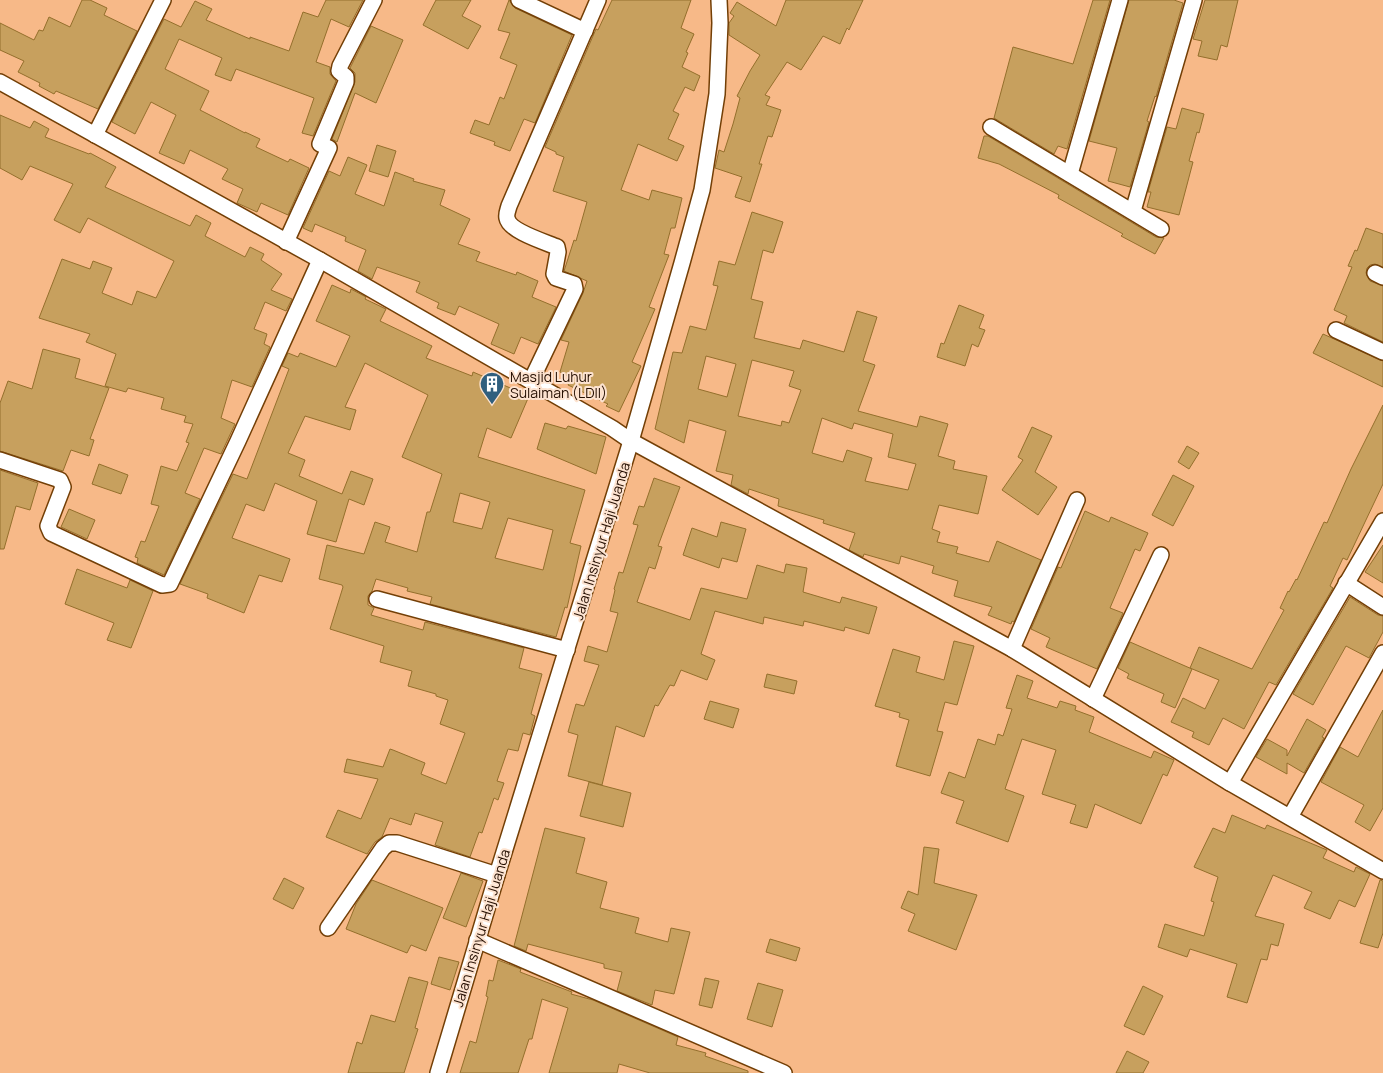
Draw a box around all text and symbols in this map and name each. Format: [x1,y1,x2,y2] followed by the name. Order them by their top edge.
[510,367,607,402] place label: Masjid Luhur Sulaiman (LDII)
[479,371,505,405] building icon: Masjid Luhur Sulaiman (LDII)
[568,460,634,622] street label: Jalan Insinyur Haji Juanda
[448,847,514,1009] street label: Jalan Insinyur Haji Juanda

